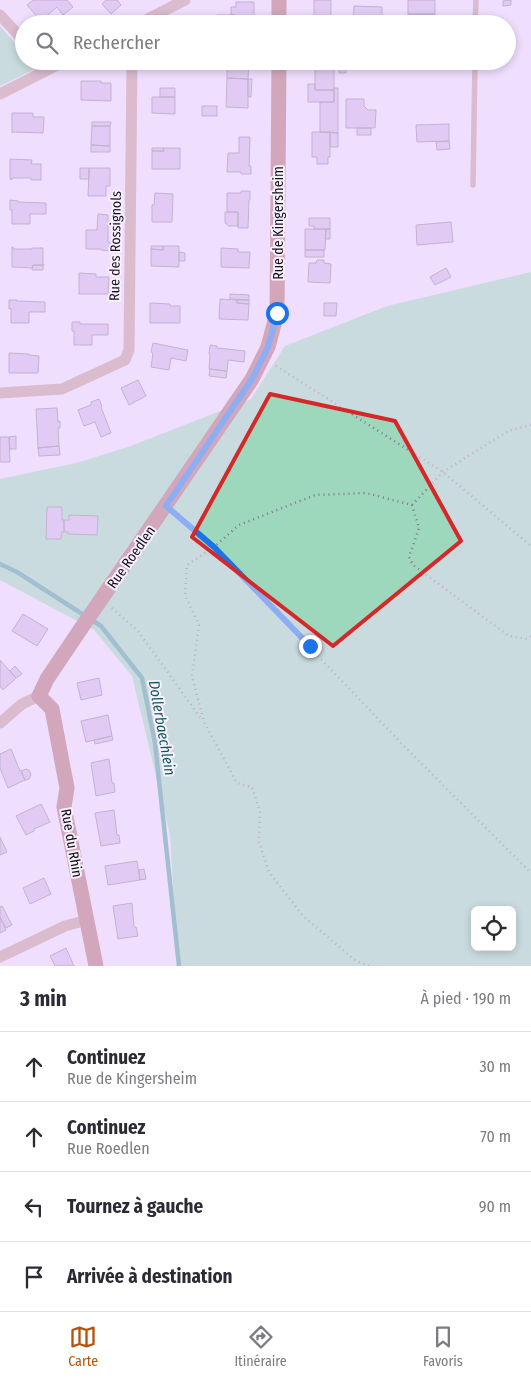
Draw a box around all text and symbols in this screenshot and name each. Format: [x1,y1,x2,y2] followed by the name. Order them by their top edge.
[15,15,516,70] search box
[33,29,61,57] icon: search
[73,31,160,54] text: Rechercher
[270,166,287,280] street label: Rue de Kingersheim
[106,191,125,301] street label: Rue des Rossignols
[266,302,289,325] route start
[104,523,159,592] street label: Rue Roedlen
[299,635,322,658] route end
[145,679,179,777] water label: Dollerbaechlein
[57,808,86,879] street label: Rue du Rhin
[471,906,516,951] map controls
[471,906,516,951] button: locate
[20,986,67,1012] text: 3 min
[420,989,511,1008] text: À pied · 190 m
[67,1046,146,1069] text: Continuez
[20,1053,48,1081] icon: ahead
[479,1057,511,1076] text: 30 m
[67,1069,197,1088] text: Rue de Kingersheim
[67,1116,146,1139] text: Continuez
[20,1123,48,1151] icon: ahead
[480,1127,511,1146] text: 70 m
[67,1139,150,1158] text: Rue Roedlen
[20,1193,48,1221] icon: left
[67,1195,203,1218] text: Tournez à gauche
[479,1197,511,1216] text: 90 m
[20,1263,48,1291] icon: arrive
[67,1265,233,1288] text: Arrivée à destination
[68,1323,98,1370] tab: Carte
[234,1323,287,1370] tab: Itinéraire
[423,1323,463,1370] tab: Favoris

